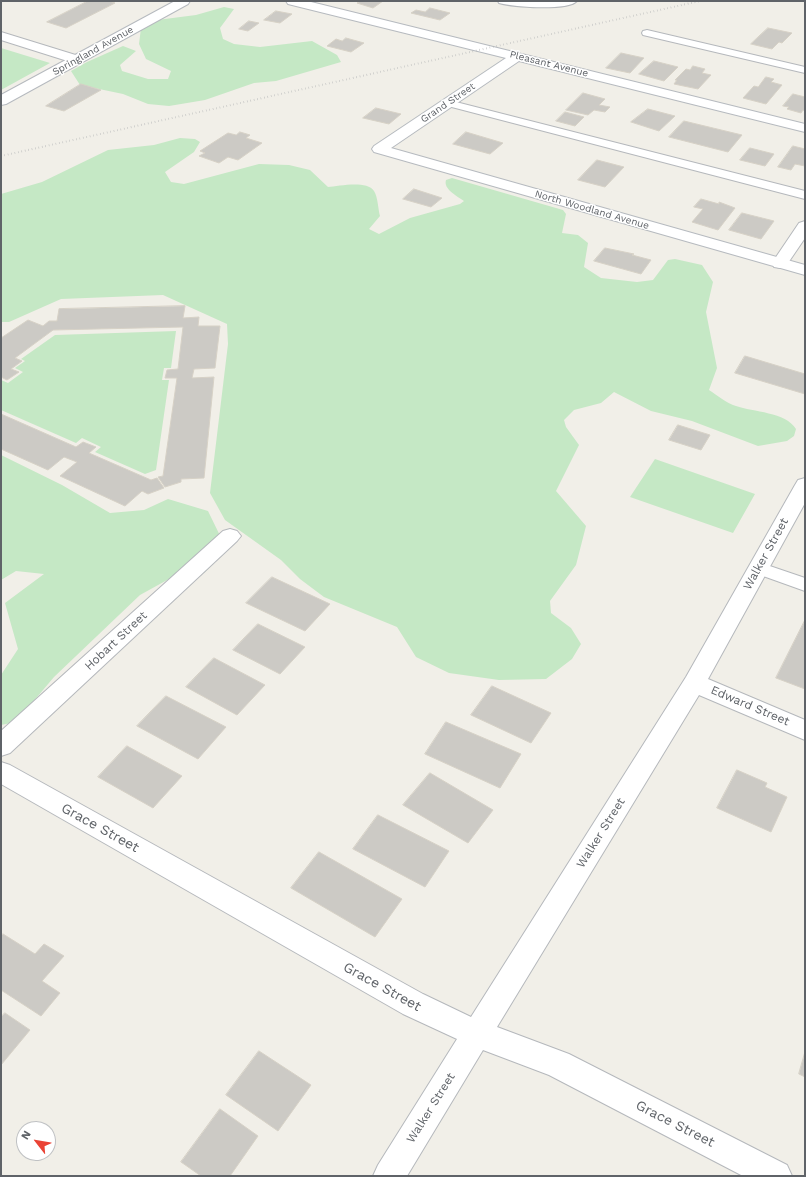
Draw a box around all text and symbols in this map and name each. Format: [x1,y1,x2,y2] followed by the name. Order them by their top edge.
[50,24,136,78] street label: Springland Avenue
[508,48,590,80] street label: Pleasant Avenue
[419,80,477,126] street label: Grand Street
[533,188,651,232] street label: North Woodland Avenue
[740,515,792,593] street label: Walker Street
[82,608,150,674] street label: Hobart Street
[708,683,792,729] street label: Edward Street
[574,795,628,871] street label: Walker Street
[58,800,142,856] street label: Grace Street
[340,959,424,1015] street label: Grace Street
[404,1070,458,1146] street label: Walker Street
[633,1097,717,1151] street label: Grace Street
[16,1121,56,1161] north arrow
[18,1128,34,1142] text: N

